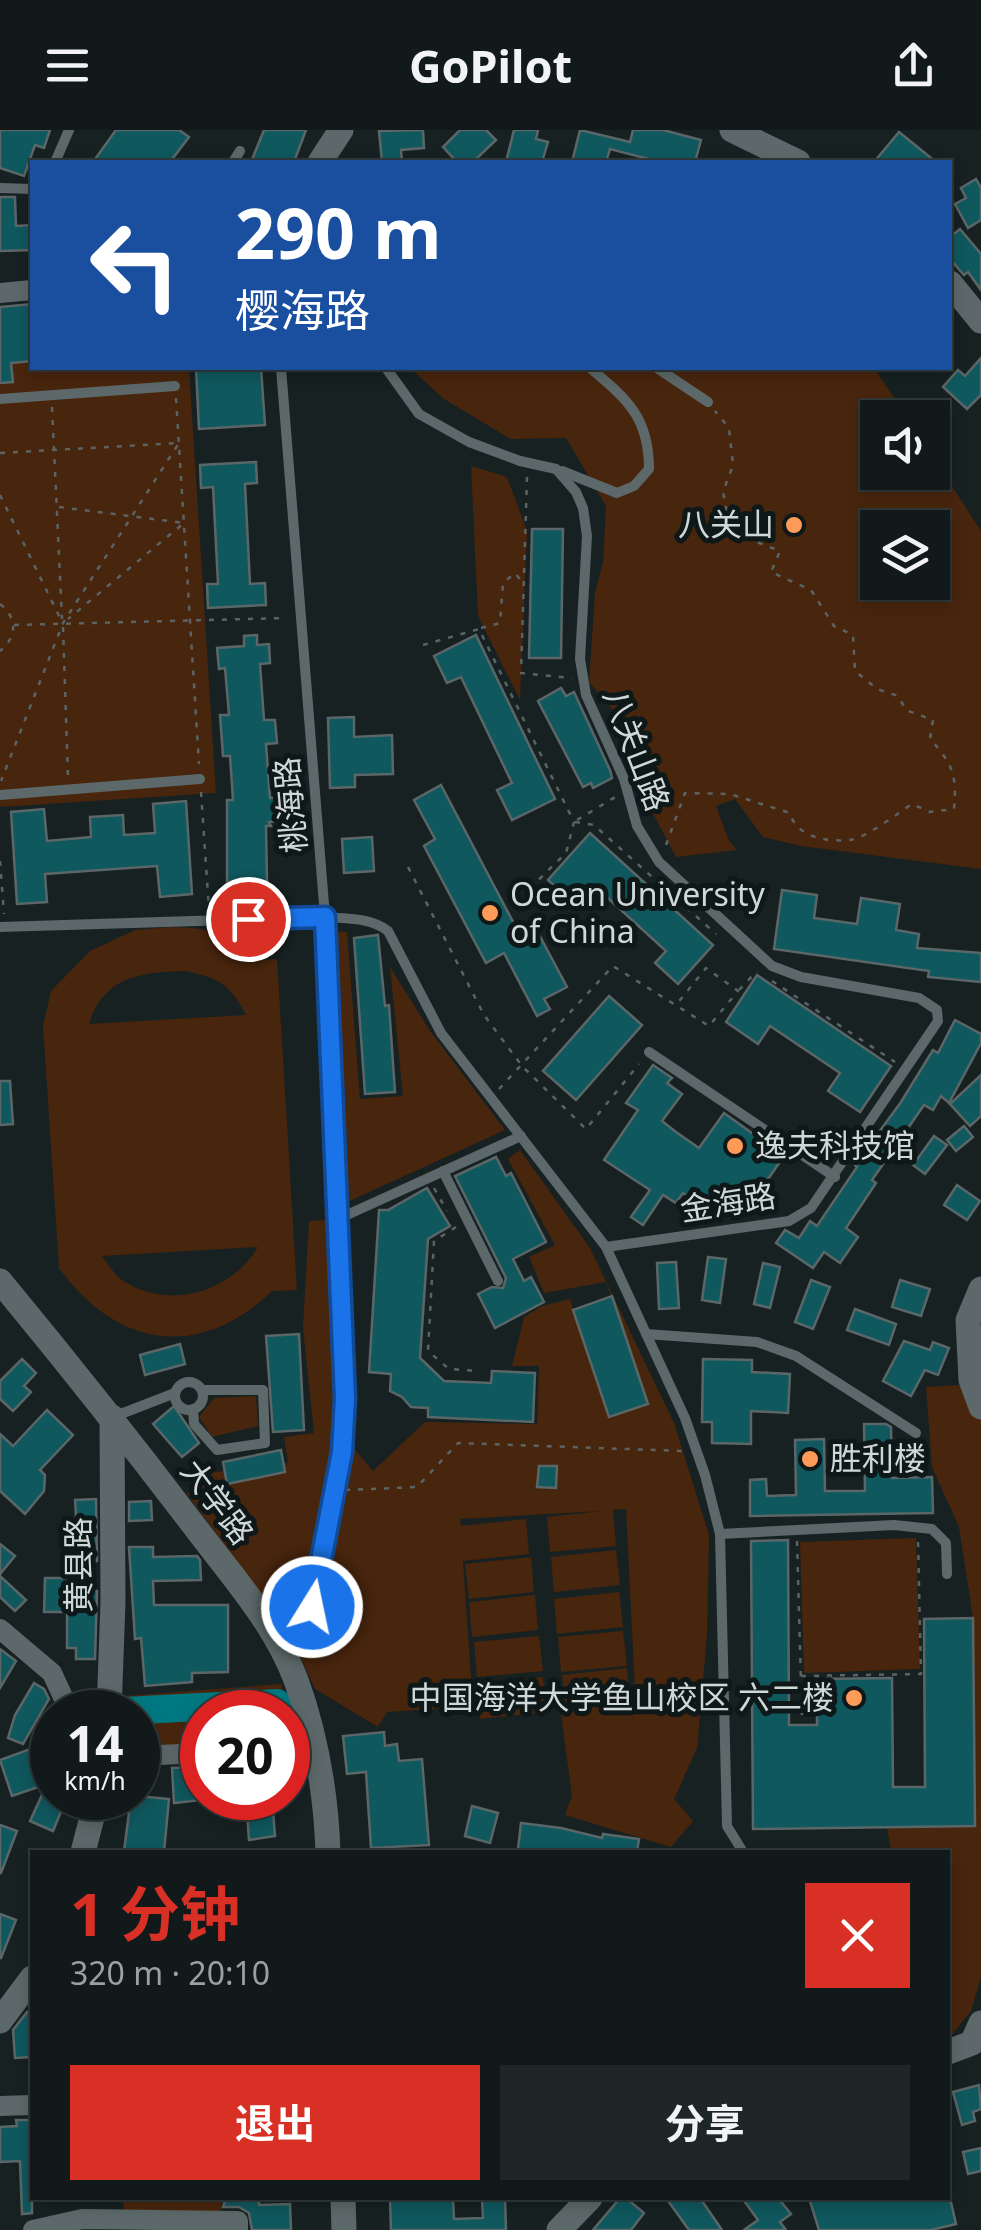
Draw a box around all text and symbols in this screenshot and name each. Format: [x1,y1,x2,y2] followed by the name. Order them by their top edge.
[409,35,572,96] text: GoPilot
[40,38,95,93] icon: menu
[886,38,941,93] icon: share
[235,184,442,280] text: 290 m
[70,200,200,330] icon: left
[235,279,370,340] text: 樱海路
[860,400,950,600] map controls
[860,400,950,490] button: sound
[678,502,774,545] place label: 八关山
[860,510,950,600] button: layers
[783,514,805,536] marker: 八关山
[594,682,680,817] street label: 八关山路
[264,755,315,855] street label: 桃海路
[510,872,766,952] place label: Ocean University of China
[206,877,291,962] pin
[221,892,276,947] icon: arrive
[479,902,501,924] marker: Ocean University of China
[755,1123,915,1166] place label: 逸夫科技馆
[724,1135,746,1157] marker: 逸夫科技馆
[677,1173,779,1230] street label: 金海路
[830,1436,926,1479] place label: 胜利楼
[799,1448,821,1470] marker: 胜利楼
[172,1450,264,1552] street label: 大学路
[56,1517,99,1613] street label: 黄县路
[260,1555,364,1659] position arrow
[410,1675,834,1718] place label: 中国海洋大学鱼山校区 六二楼
[843,1687,865,1709] marker: 中国海洋大学鱼山校区 六二楼
[180,1690,310,1820] speed limit sign: 20
[66,1709,124,1777] text: 14
[64,1763,126,1797] text: km/h
[70,1872,240,1954] text: 1 分钟
[805,1883,910,1988] button: close
[70,1951,270,1994] text: 320 m · 20:10
[70,2065,480,2180] button: 退出
[500,2065,910,2180] button: 分享

